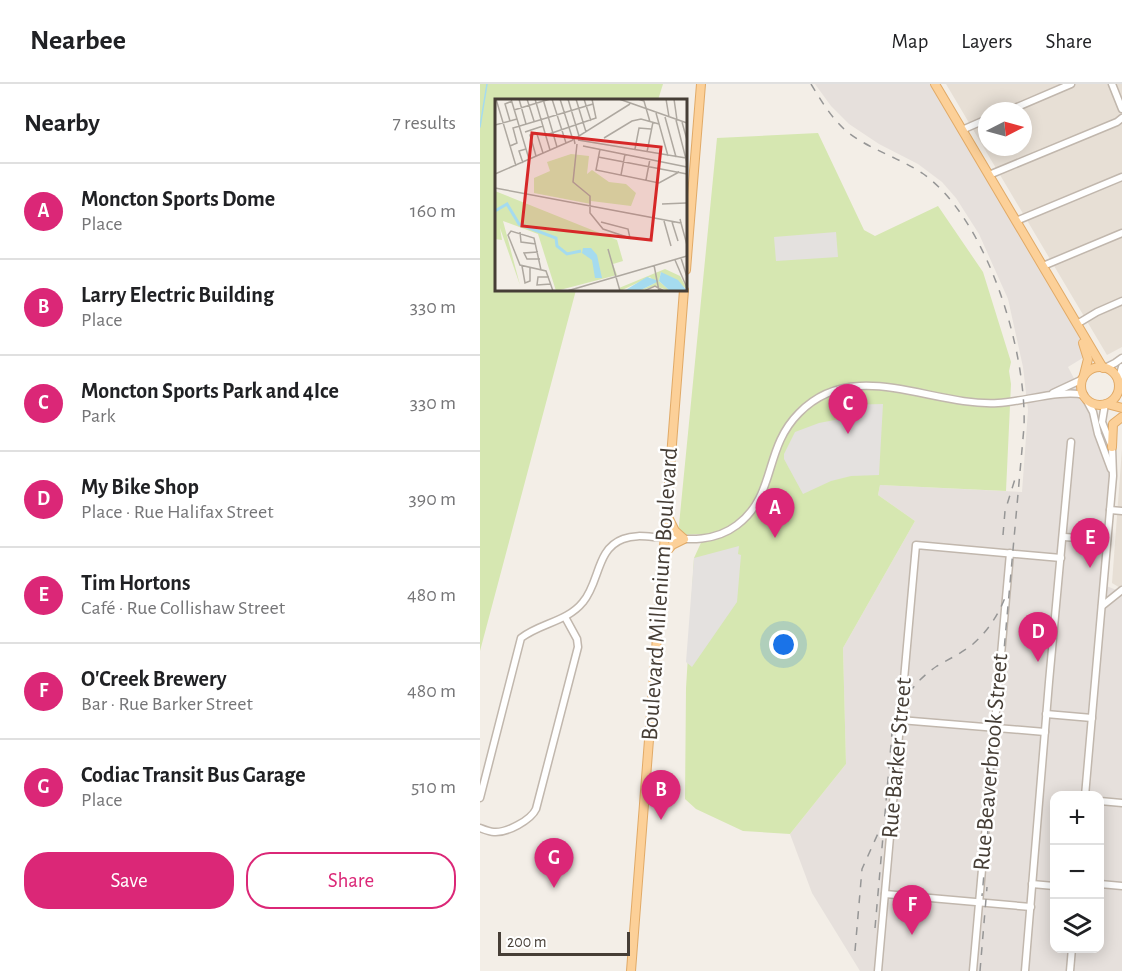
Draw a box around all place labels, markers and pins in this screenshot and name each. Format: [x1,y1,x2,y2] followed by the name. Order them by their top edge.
[828,384,868,434] pin: C
[756,488,794,538] pin: A
[1070,518,1110,568] pin: E
[1018,612,1058,662] pin: D
[642,770,681,820] pin: B
[534,838,574,888] pin: G
[892,886,932,935] pin: F

